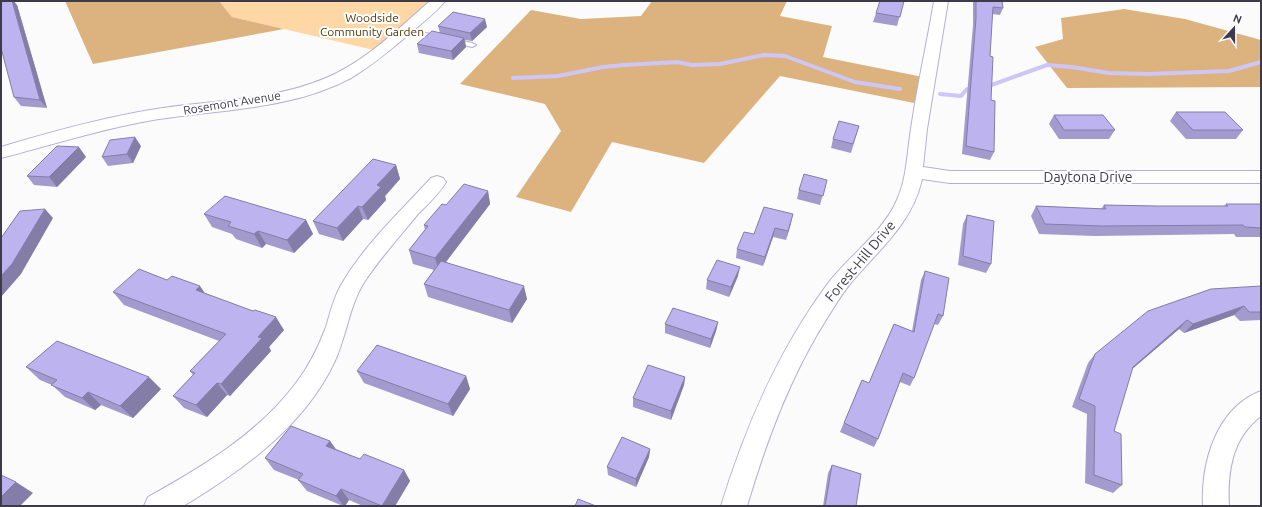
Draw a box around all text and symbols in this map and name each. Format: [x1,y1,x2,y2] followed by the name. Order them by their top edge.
[1214,8,1254,48] north arrow
[320,11,424,38] park label: Woodside Community Garden
[1232,12,1244,26] text: N
[182,88,282,117] street label: Rosemont Avenue
[1044,169,1132,185] street label: Daytona Drive
[822,217,898,305] street label: Forest-Hill Drive

